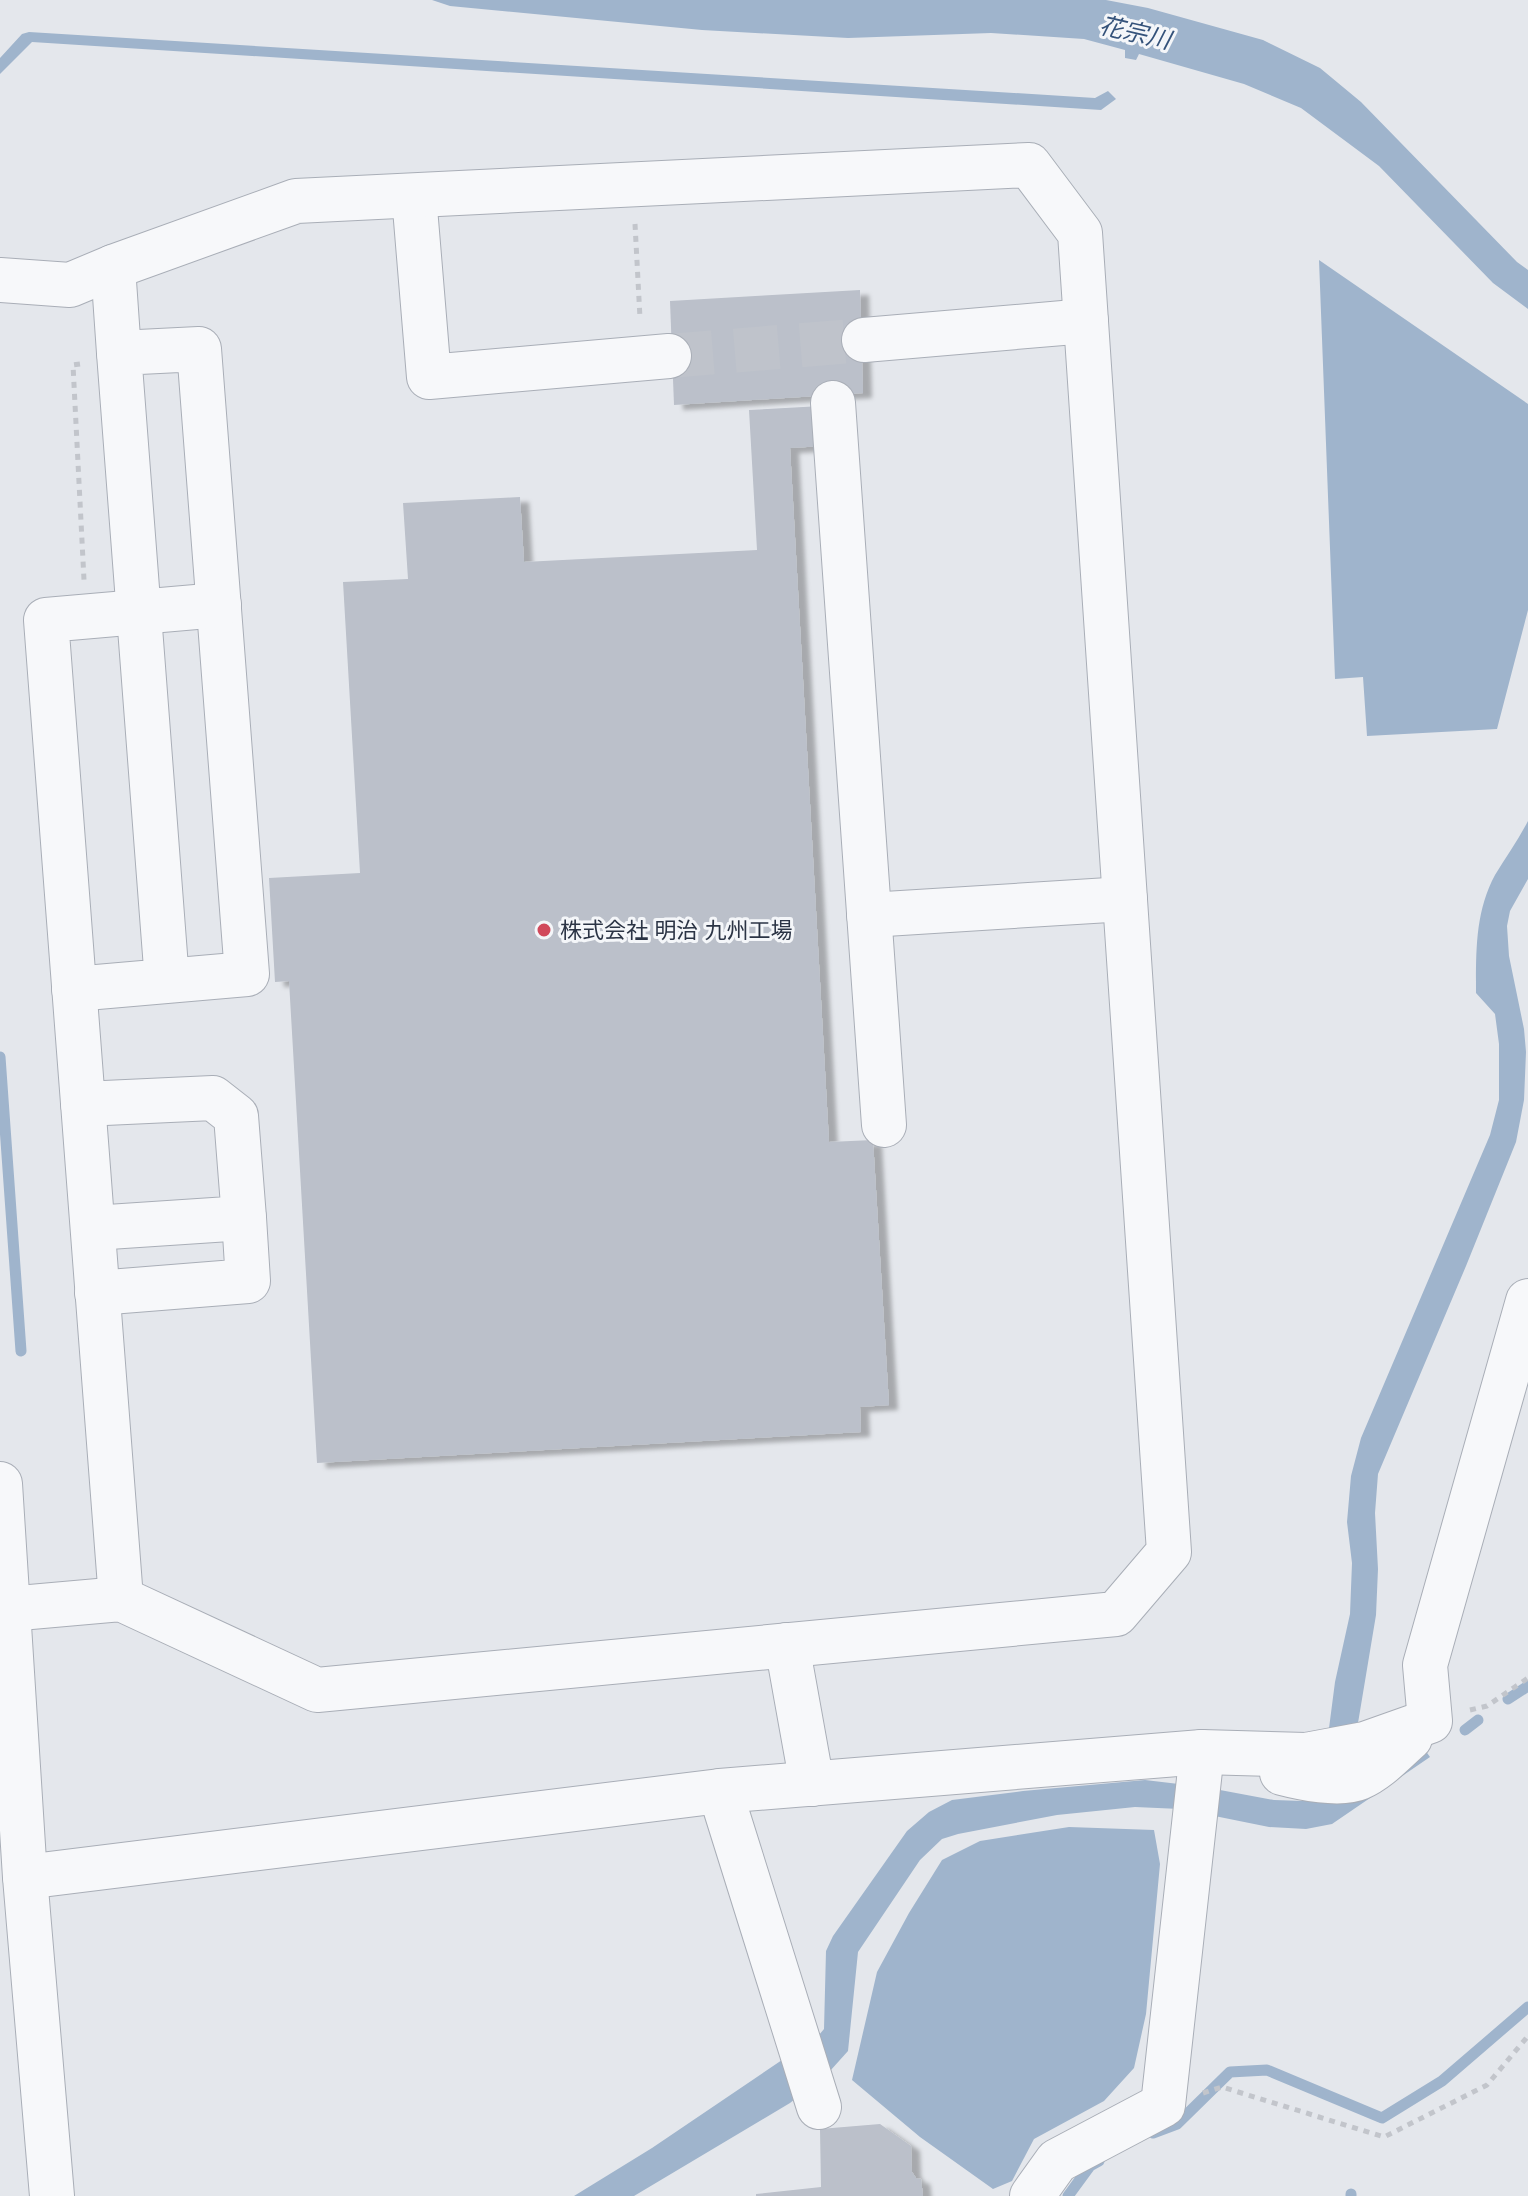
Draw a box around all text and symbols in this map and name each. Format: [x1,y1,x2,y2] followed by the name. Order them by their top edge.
[1097,10,1176,55] water label: 花宗川
[560,917,792,943] place label: 株式会社 明治 九州工場
[535,921,553,939] marker: 株式会社 明治 九州工場

